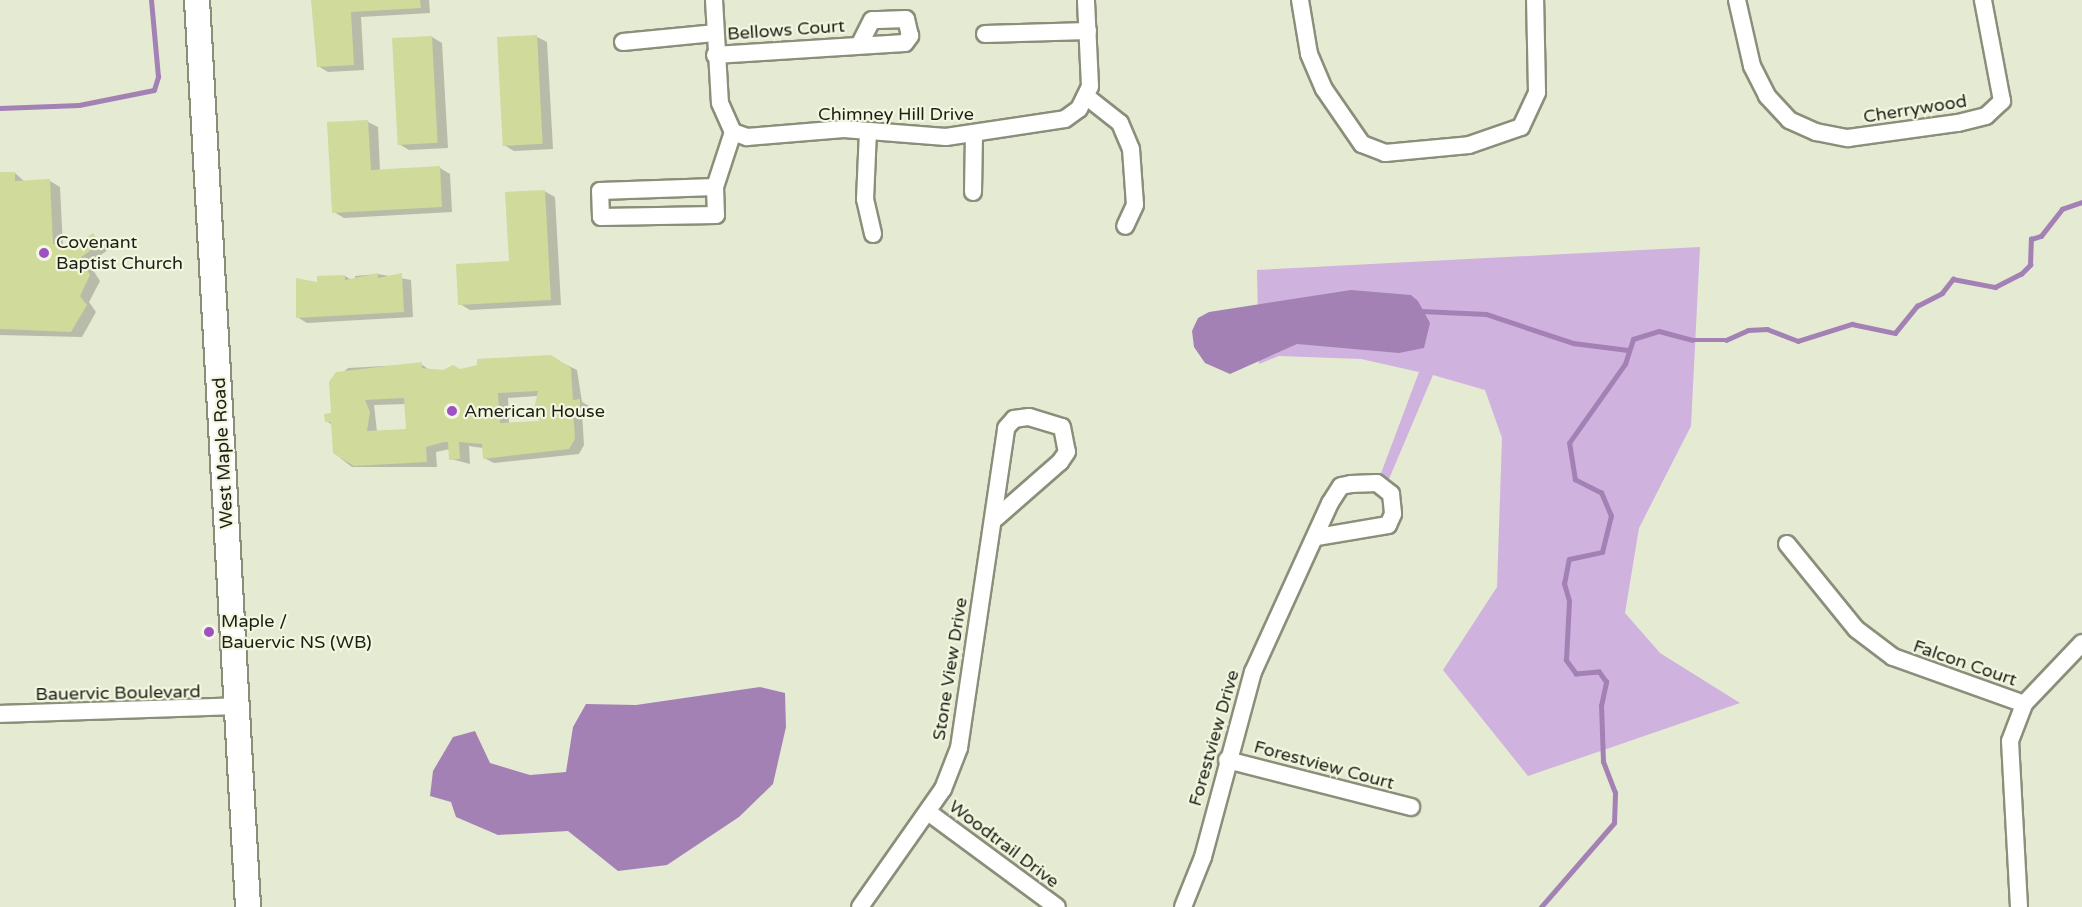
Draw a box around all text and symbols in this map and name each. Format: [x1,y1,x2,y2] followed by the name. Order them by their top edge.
[726,15,846,45] street label: Bellows Court
[1862,90,1968,128] street label: Cherrywood
[818,103,974,125] street label: Chimney Hill Drive
[56,232,183,274] place label: Covenant Baptist Church
[37,246,51,260] marker: Covenant Baptist Church
[208,377,238,529] street label: West Maple Road
[464,400,605,422] place label: American House
[445,404,459,418] marker: American House
[928,596,972,742] street label: Stone View Drive
[221,611,372,654] place label: Maple / Bauervic NS (WB)
[202,625,216,639] marker: Maple / Bauervic NS (WB)
[1910,635,2020,691] street label: Falcon Court
[1184,667,1244,809] street label: Forestview Drive
[35,681,201,705] street label: Bauervic Boulevard
[1252,736,1396,794] street label: Forestview Court
[945,796,1063,892] street label: Woodtrail Drive

